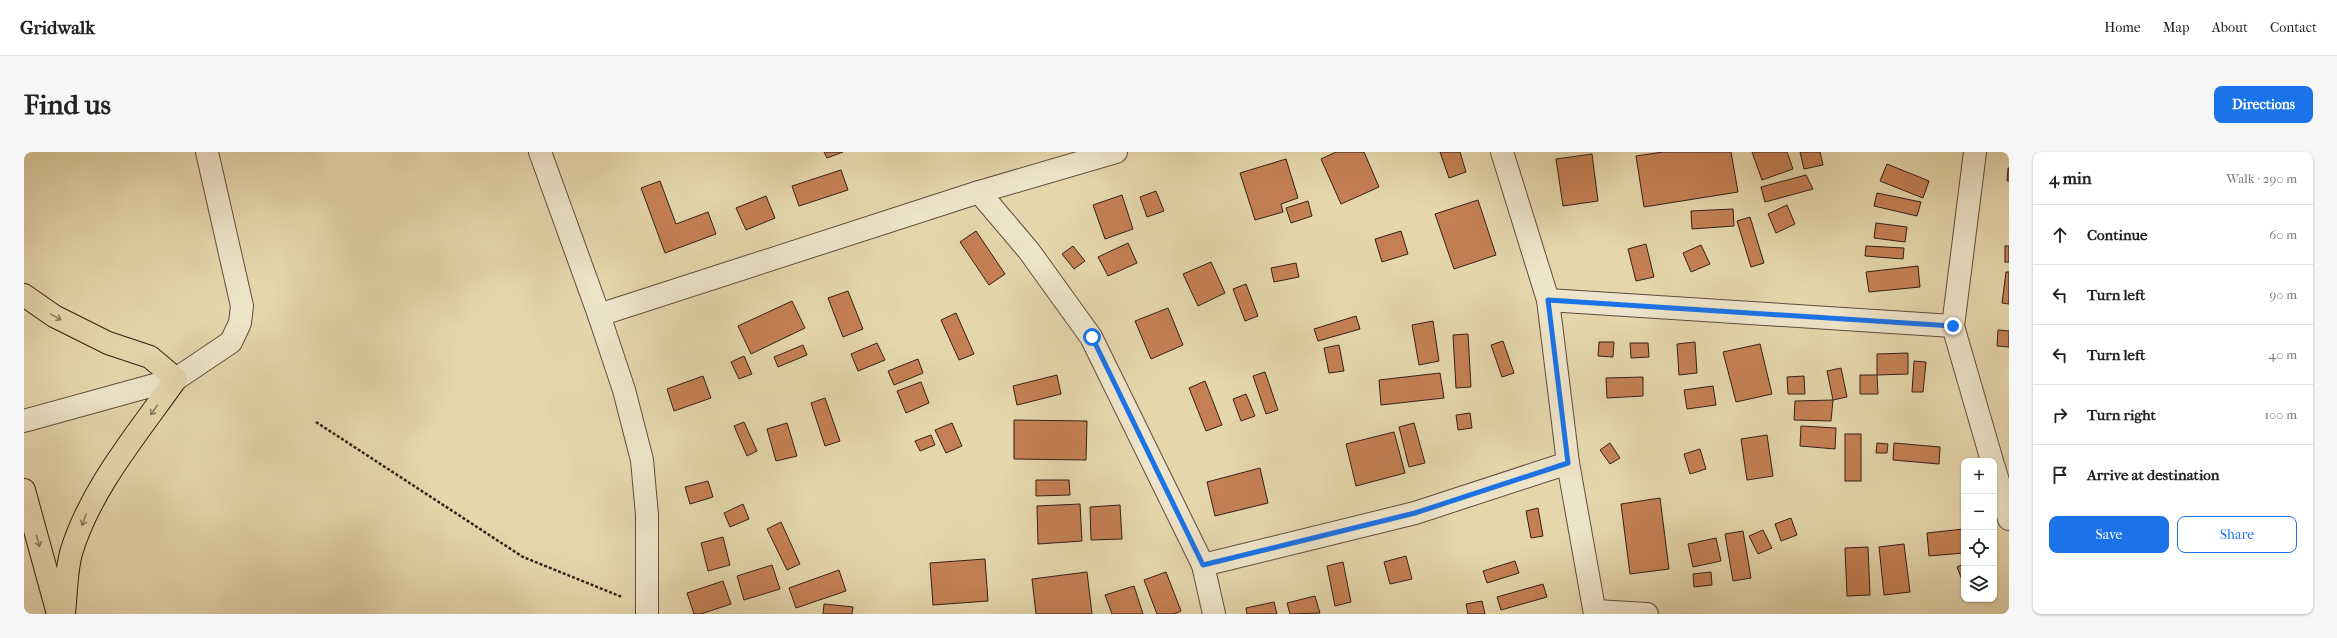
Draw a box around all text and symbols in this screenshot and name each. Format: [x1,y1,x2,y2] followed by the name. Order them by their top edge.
[20,17,95,39] text: Gridwalk
[2104,19,2141,36] text: Home
[2163,19,2190,36] text: Map
[2212,19,2248,36] text: About
[2270,19,2317,36] text: Contact
[2214,86,2313,123] button: Directions
[24,88,111,121] text: Find us
[2049,168,2092,188] text: 4 min
[2226,171,2297,186] text: Walk · 290 m
[2049,224,2071,246] icon: ahead
[2087,226,2147,244] text: Continue
[2269,227,2297,242] text: 60 m
[2049,284,2071,306] icon: left
[2087,286,2145,304] text: Turn left
[2269,287,2297,302] text: 90 m
[50,313,62,321] one-way arrow
[1944,317,1962,335] route end
[1083,328,1101,346] route start
[2049,344,2071,366] icon: left
[2087,346,2145,364] text: Turn left
[2269,347,2297,362] text: 40 m
[2049,404,2071,426] icon: right
[150,405,158,416] one-way arrow
[2087,406,2156,424] text: Turn right
[2264,407,2297,422] text: 100 m
[1961,458,1997,602] map controls
[1961,458,1997,494] button: +
[2049,464,2071,486] icon: arrive
[2087,466,2219,484] text: Arrive at destination
[1961,494,1997,530] button: −
[79,513,87,525] one-way arrow
[2049,516,2169,553] button: Save
[2177,516,2297,553] button: Share
[1961,530,1997,566] button: locate
[35,534,42,547] one-way arrow
[1961,566,1997,602] button: layers

